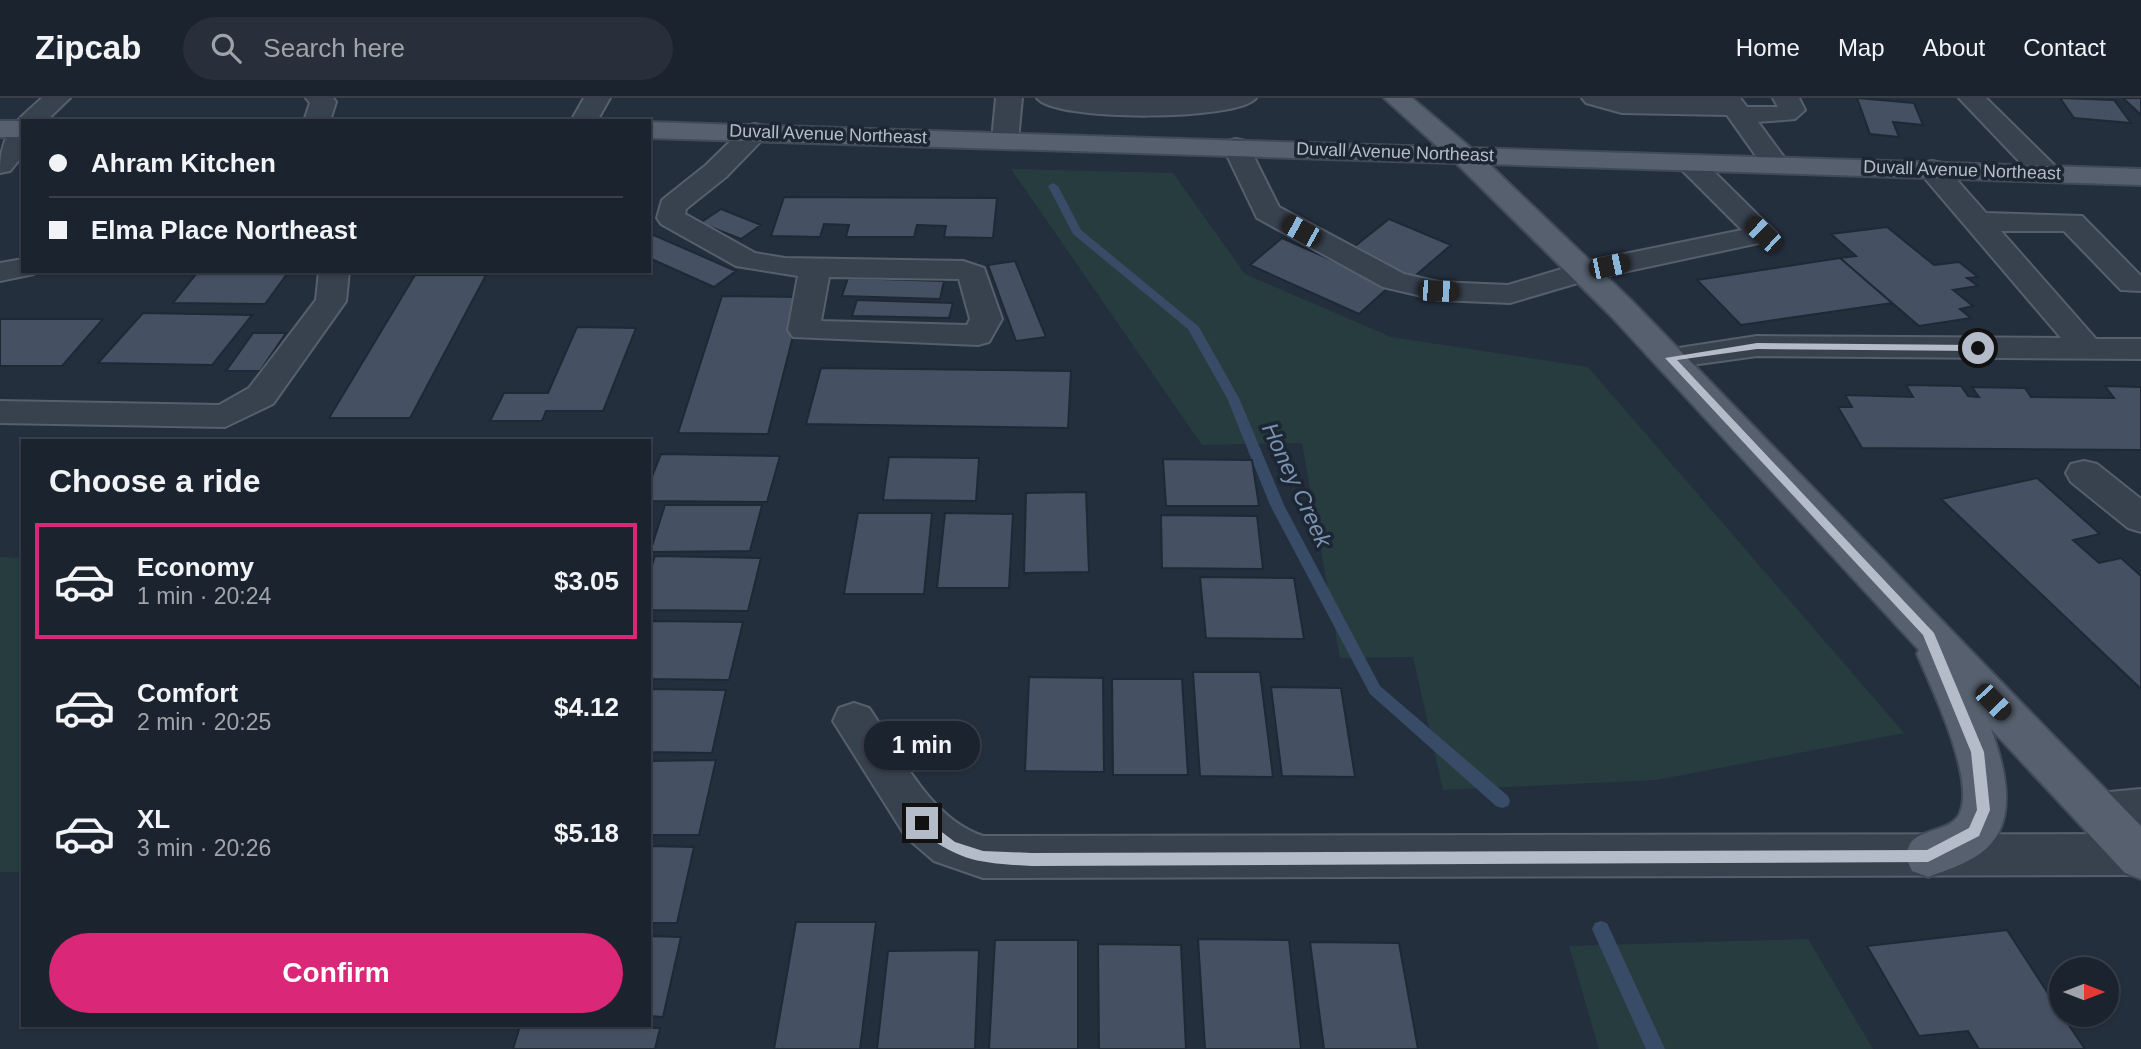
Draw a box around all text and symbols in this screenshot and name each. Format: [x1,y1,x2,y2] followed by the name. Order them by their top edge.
[183,17,673,80] search box
[35,29,141,66] text: Zipcab
[207,29,245,67] icon: search
[263,33,405,63] text: Search here
[1736,34,1800,61] text: Home
[1838,34,1885,61] text: Map
[1923,34,1985,61] text: About
[2023,34,2106,61] text: Contact
[729,121,927,147] street label: Duvall Avenue Northeast
[1296,139,1494,165] street label: Duvall Avenue Northeast
[91,148,276,178] text: Ahram Kitchen
[1863,157,2061,183] street label: Duvall Avenue Northeast
[1278,212,1325,250] car
[1741,212,1786,256] car
[91,215,357,245] text: Elma Place Northeast
[1587,251,1632,281] car
[1417,280,1460,302] car
[1962,332,1994,364] route start
[1257,419,1338,553] water label: Honey Creek
[49,463,261,499] text: Choose a ride
[53,550,116,613] icon: car
[137,552,254,582] text: Economy
[554,566,619,596] text: $3.05
[137,583,271,609] text: 1 min · 20:24
[53,676,116,739] icon: car
[137,678,238,708] text: Comfort
[1971,680,2016,724] car
[554,692,619,722] text: $4.12
[137,709,271,735] text: 2 min · 20:25
[864,722,980,770] callout: 1 min
[892,732,952,758] text: 1 min
[53,802,116,865] icon: car
[137,804,170,834] text: XL
[906,807,938,839] route end
[554,818,619,848] text: $5.18
[137,835,271,861] text: 3 min · 20:26
[49,933,623,1013] button: Confirm
[2049,957,2119,1027] north arrow
[2049,957,2119,1027] map controls

